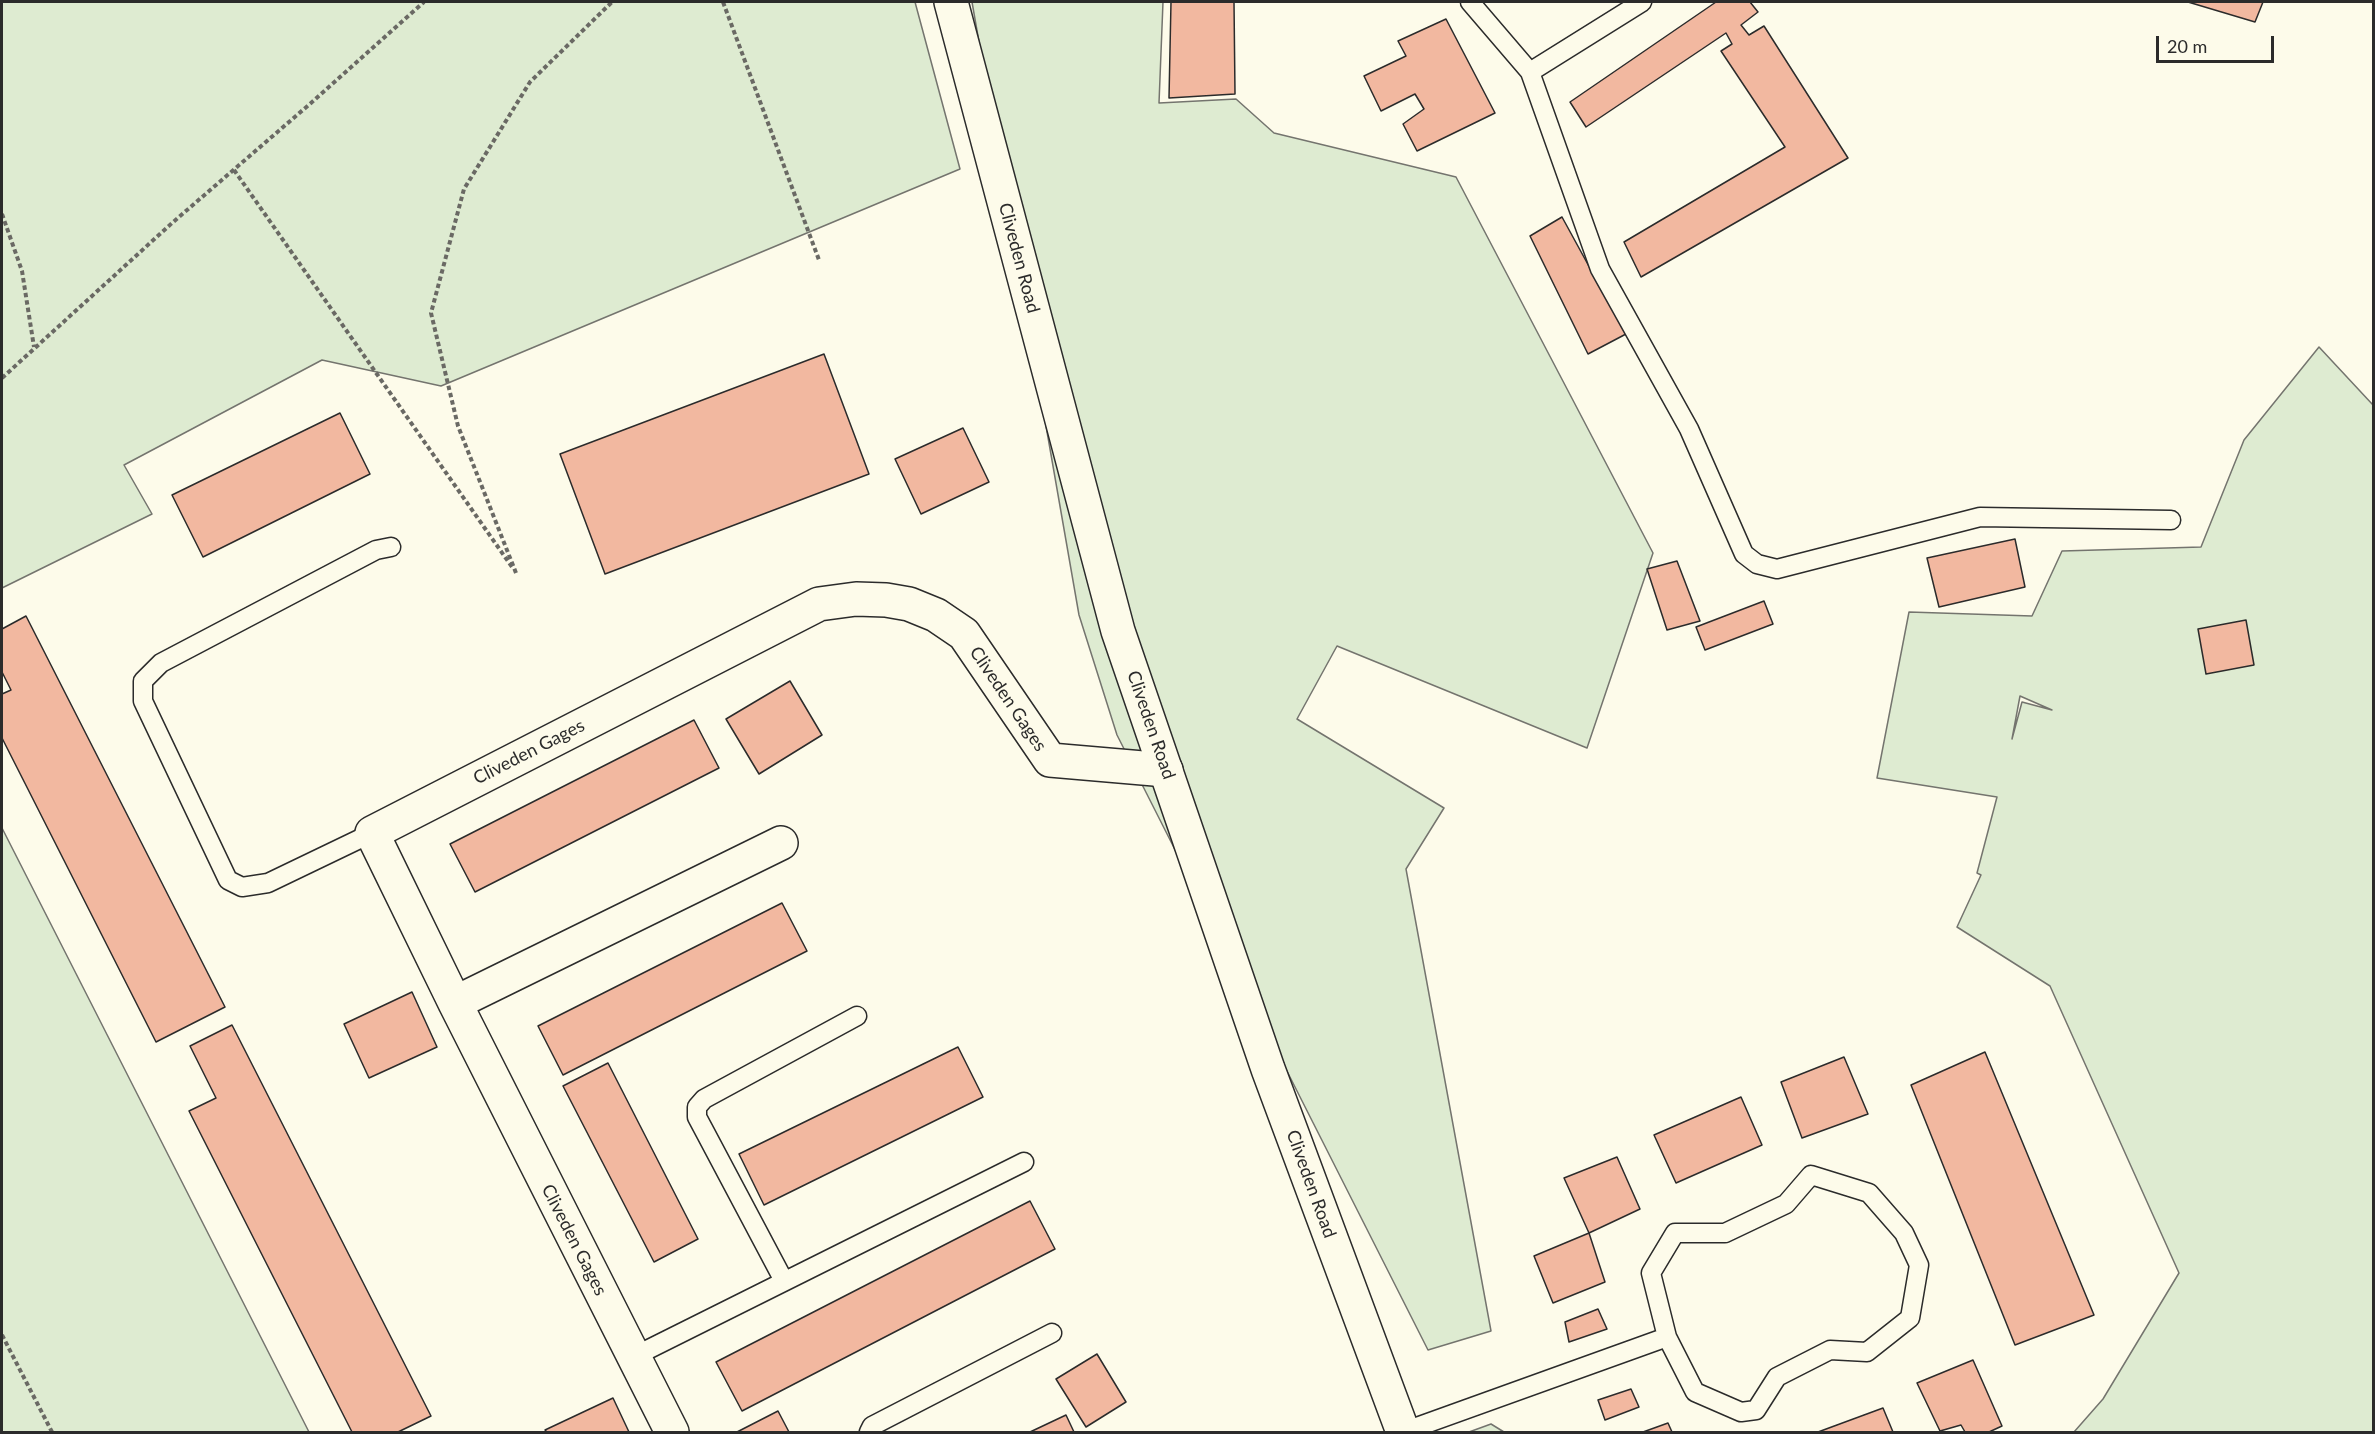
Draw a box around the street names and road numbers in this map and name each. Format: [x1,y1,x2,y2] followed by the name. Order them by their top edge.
[994,200,1044,316] street label: Cliveden Road
[965,642,1051,756] street label: Cliveden Gages
[1122,668,1180,782] street label: Cliveden Road
[470,715,588,789] street label: Cliveden Gages
[1281,1127,1341,1241] street label: Cliveden Road
[537,1181,611,1299] street label: Cliveden Gages

